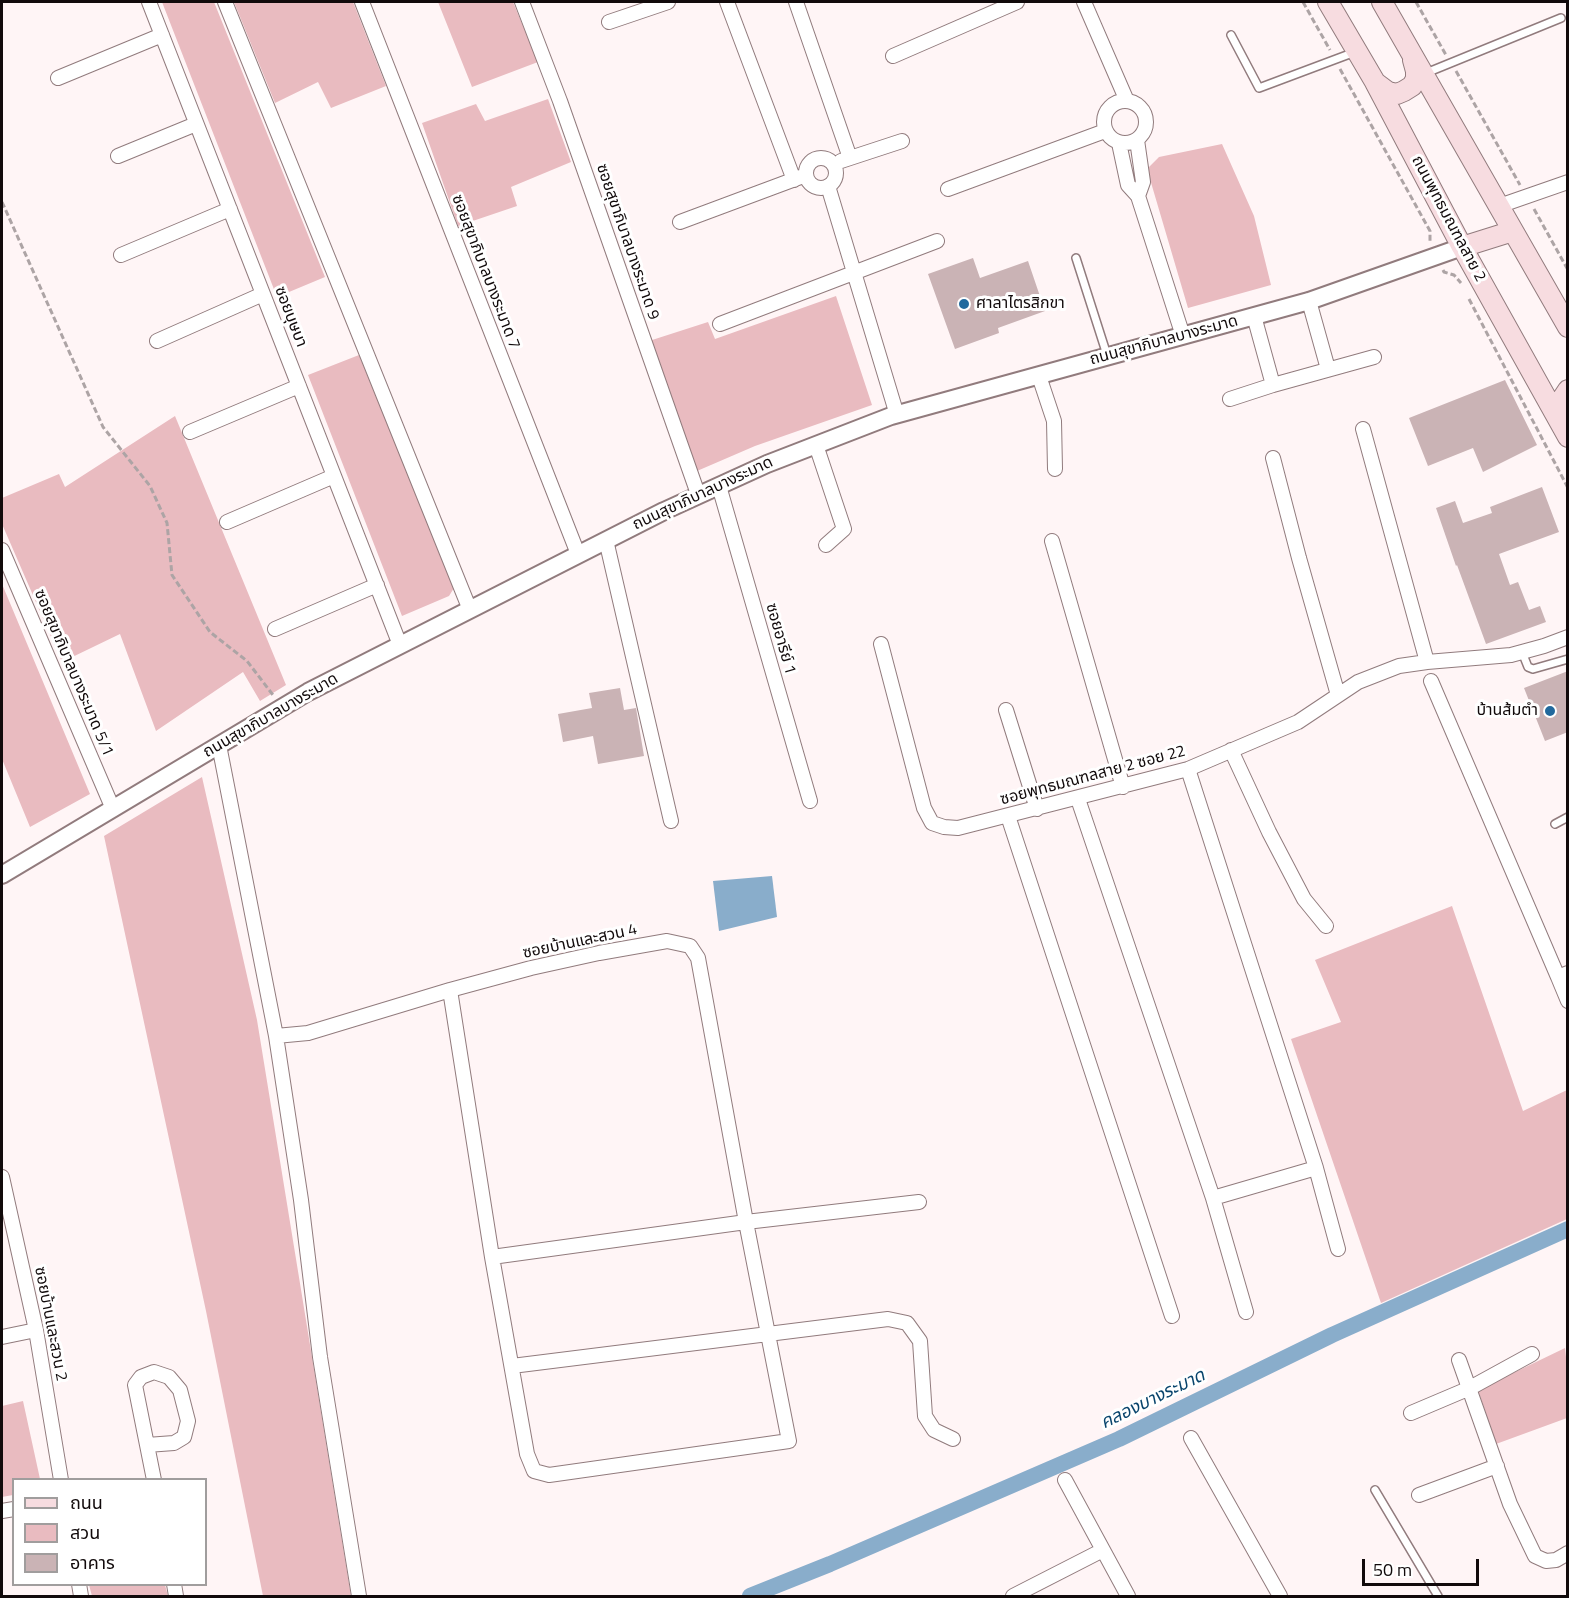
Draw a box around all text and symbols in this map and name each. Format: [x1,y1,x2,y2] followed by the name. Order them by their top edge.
[1407,153,1489,285] street label: ถนนพุทธมณฑลสาย 2
[591,162,663,322] street label: ซอยสุขาภิบาลบางระมาด 9
[447,192,523,352] street label: ซอยสุขาภิบาลบางระมาด 7
[270,284,310,350] street label: ซอยบุษบา
[976,294,1065,314] place label: ศาลาไตรสิกขา
[957,297,971,311] marker: ศาลาไตรสิกขา
[1088,312,1240,370] street label: ถนนสุขาภิบาลบางระมาด
[630,453,776,535] street label: ถนนสุขาภิบาลบางระมาด
[29,587,117,759] street label: ซอยสุขาภิบาลบางระมาด 5/1
[761,601,799,677] street label: ซอยอารีย์ 1
[200,670,342,762] street label: ถนนสุขาภิบาลบางระมาด
[1476,701,1538,721] place label: บ้านส้มตำ
[1543,704,1557,718] marker: บ้านส้มตำ
[998,742,1188,810] street label: ซอยพุทธมณฑลสาย 2 ซอย 22
[521,921,639,963] street label: ซอยบ้านและสวน 4
[29,1265,71,1383] street label: ซอยบ้านและสวน 2
[1097,1365,1209,1435] water label: คลองบางระมาด
[12,1478,207,1586] legend
[70,1489,103,1516] text: ถนน
[70,1519,100,1546] text: สวน
[1365,1547,1482,1585] scale bar
[70,1549,115,1576] text: อาคาร
[1373,1556,1412,1583] text: 50 m

